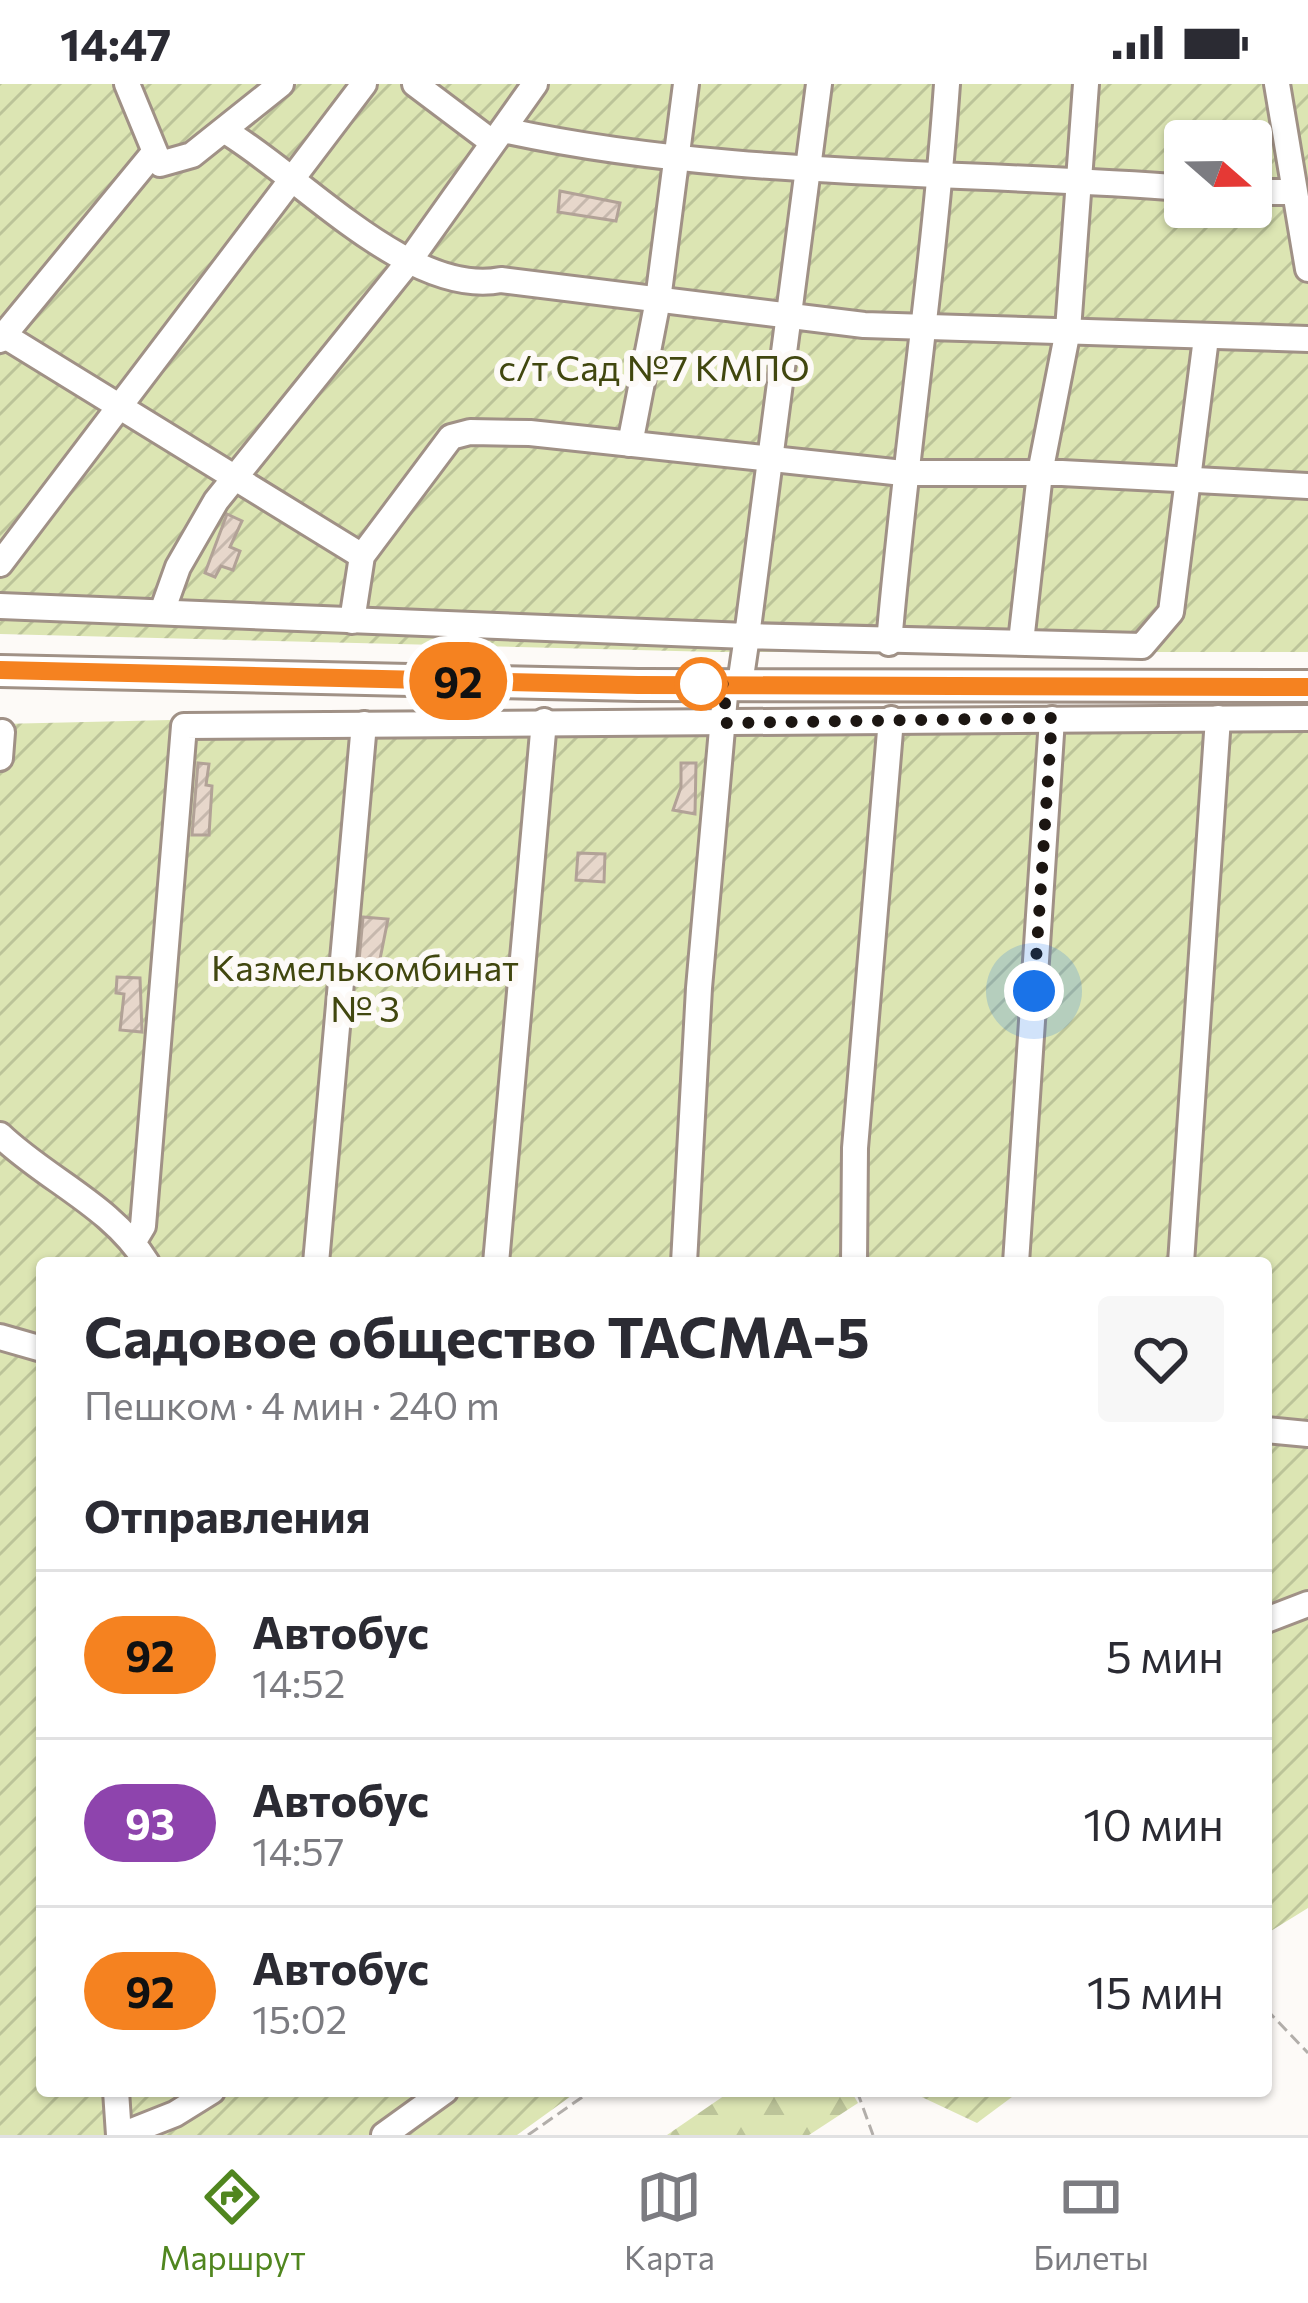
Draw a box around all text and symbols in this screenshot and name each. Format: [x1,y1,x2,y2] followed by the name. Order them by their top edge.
[60,15,171,70] text: 14:47
[1164,120,1272,228] north arrow
[1164,120,1272,228] map controls
[498,344,810,388] park label: с/т Сад №7 КМПО
[404,642,512,720] line badge: 92
[433,655,483,707] text: 92
[676,659,726,709] unlabelled marker
[211,944,519,1029] park label: Казмелькомбинат № 3
[1004,961,1064,1021] your location
[1098,1296,1224,1422] button: heart
[84,1300,870,1370] text: Садовое общество ТАСМА-5
[84,1380,500,1428] text: Пешком · 4 мин · 240 m
[84,1487,371,1542] text: Отправления
[252,1603,429,1658] text: Автобус
[1106,1627,1224,1682] text: 5 мин
[125,1629,175,1681] text: 92
[252,1658,345,1706] text: 14:52
[252,1771,429,1826] text: Автобус
[1083,1795,1224,1850] text: 10 мин
[125,1797,175,1849] text: 93
[252,1826,344,1874] text: 14:57
[252,1939,429,1994] text: Автобус
[1087,1963,1224,2018] text: 15 мин
[125,1965,175,2017] text: 92
[252,1994,347,2042] text: 15:02
[159,2164,306,2277] tab: Маршрут
[624,2164,715,2277] tab: Карта
[1033,2164,1149,2277] tab: Билеты

